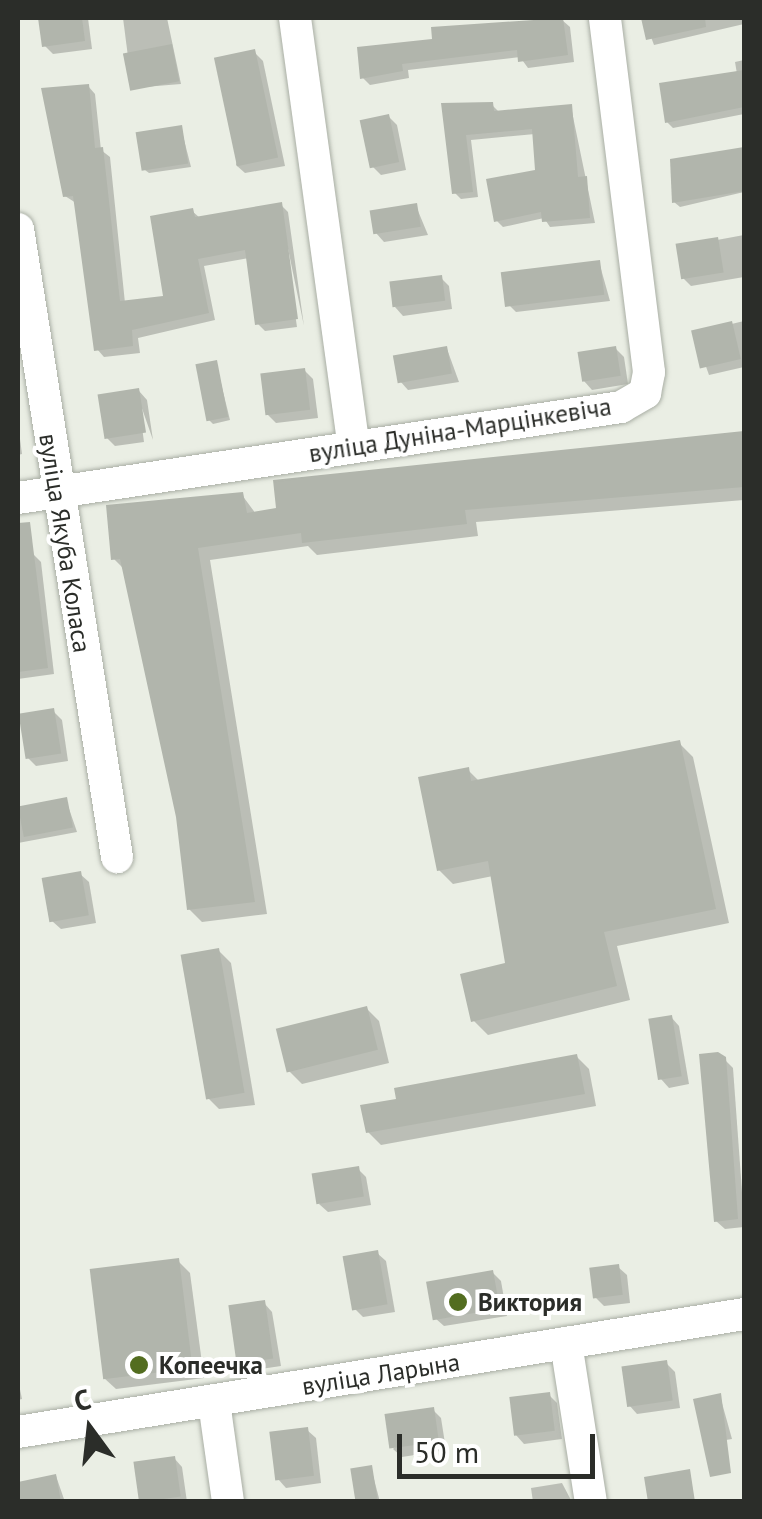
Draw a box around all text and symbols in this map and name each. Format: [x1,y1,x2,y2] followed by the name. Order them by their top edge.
[306,391,614,469] street label: вуліца Дуніна-Марцінкевіча
[33,431,97,655] street label: вуліца Якуба Коласа
[478,1287,582,1317] place label: Виктория
[447,1291,469,1313] marker: Виктория
[300,1347,462,1401] street label: вуліца Ларына
[159,1350,263,1380] place label: Копеечка
[128,1354,150,1376] marker: Копеечка
[40,1379,140,1479] north arrow
[70,1380,94,1419] text: С
[402,1414,600,1476] scale bar
[414,1432,479,1471] text: 50 m

